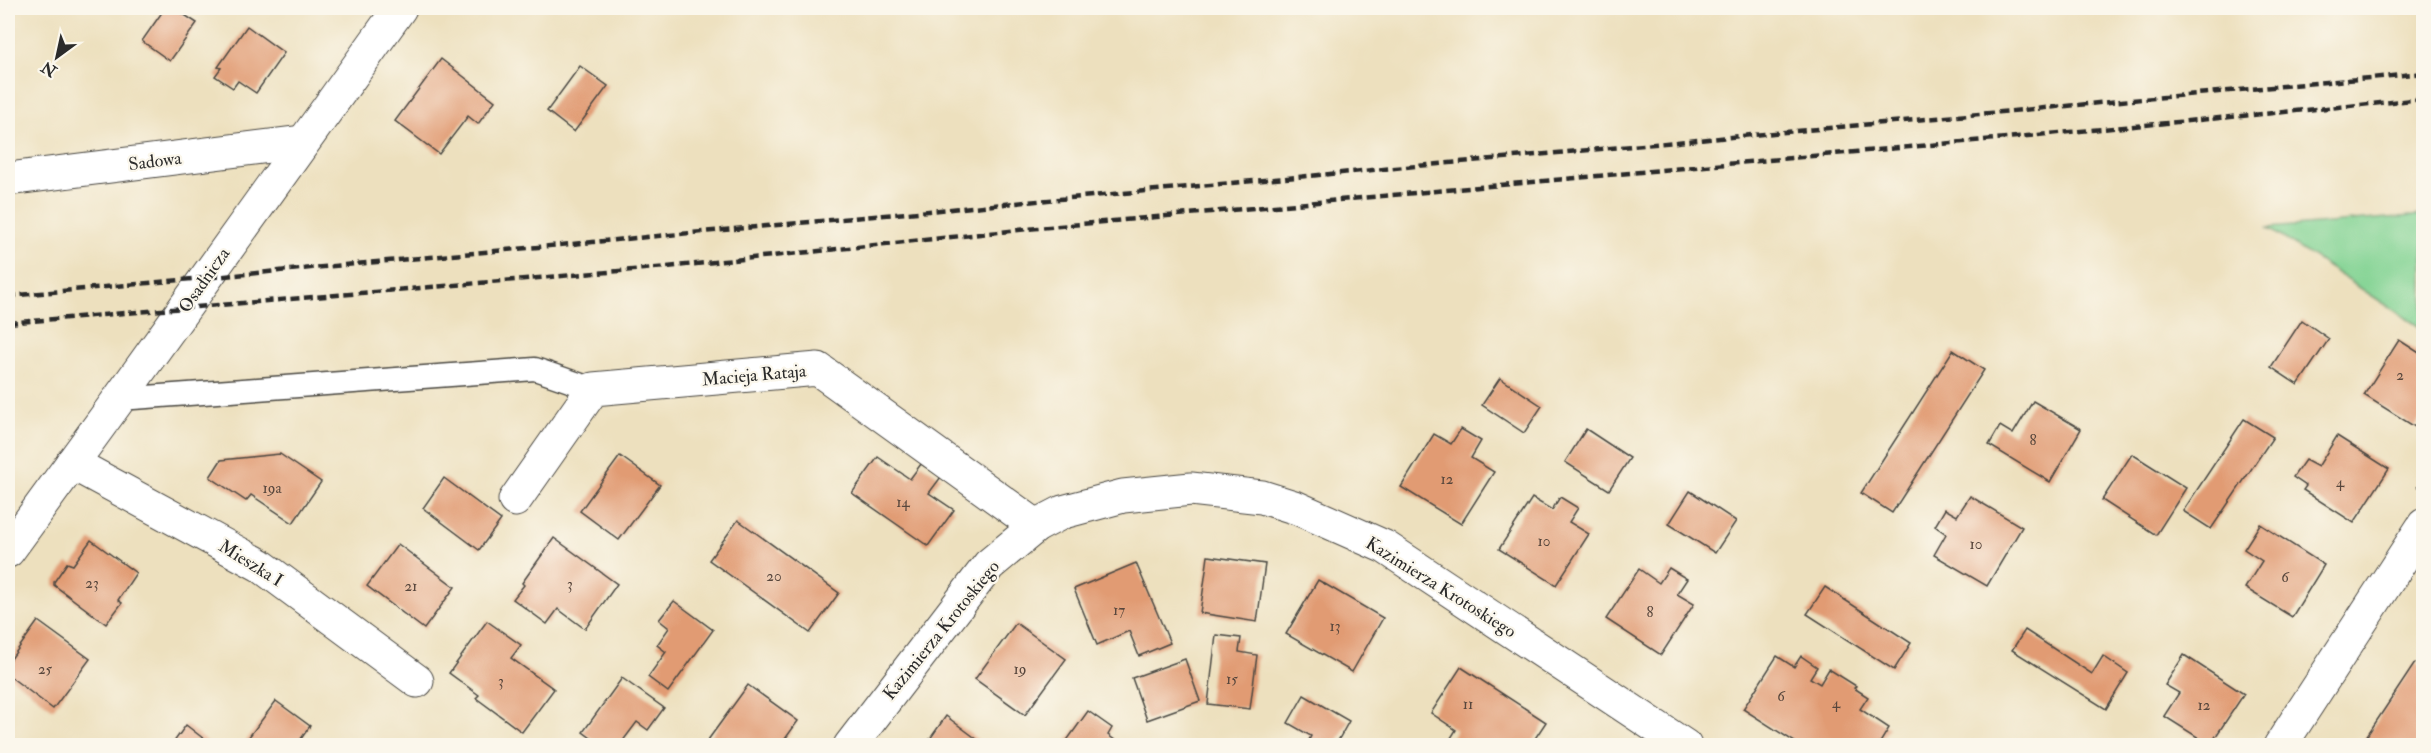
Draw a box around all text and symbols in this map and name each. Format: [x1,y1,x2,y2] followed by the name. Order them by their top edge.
[27,27,87,87] north arrow
[37,56,62,82] text: N
[127,147,183,176] street label: Sadowa
[174,243,236,317] street label: Osadnicza
[701,359,808,392] street label: Macieja Rataja
[2396,366,2404,385] house number: 2
[2029,431,2037,450] house number: 8
[1441,470,1454,489] house number: 12
[2336,473,2345,492] house number: 4
[262,479,282,498] house number: 19a
[896,493,911,512] house number: 14
[1361,532,1521,643] street label: Kazimierza Krotoskiego
[1538,532,1550,551] house number: 10
[214,535,287,592] street label: Mieszka I
[1970,535,1982,554] house number: 10
[878,556,1005,705] street label: Kazimierza Krotoskiego
[766,567,782,586] house number: 20
[2281,568,2290,587] house number: 6
[85,574,99,593] house number: 23
[567,575,573,594] house number: 3
[405,577,417,596] house number: 21
[1113,601,1125,620] house number: 17
[1646,603,1654,622] house number: 8
[1329,617,1341,636] house number: 13
[38,660,52,679] house number: 25
[1014,660,1026,679] house number: 19
[1226,670,1238,689] house number: 15
[498,672,504,691] house number: 3
[1777,687,1786,706] house number: 6
[1832,694,1841,713] house number: 4
[1463,695,1473,714] house number: 11
[2198,696,2211,715] house number: 12

